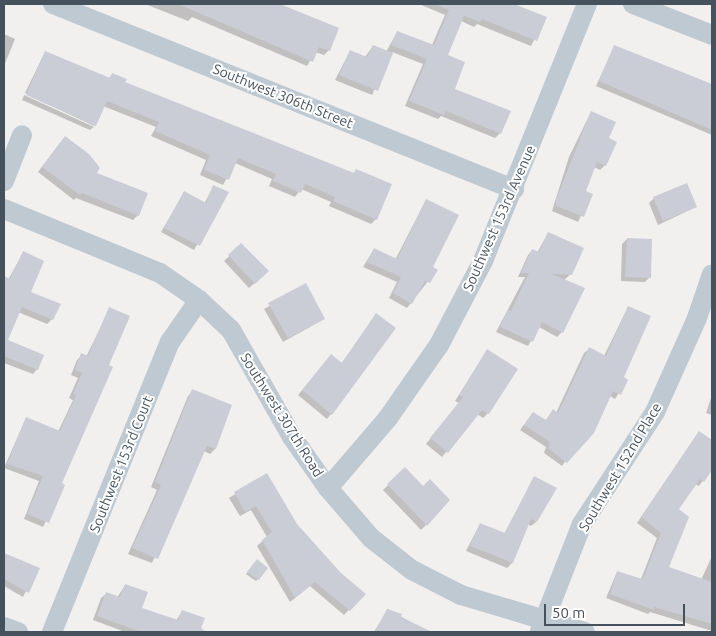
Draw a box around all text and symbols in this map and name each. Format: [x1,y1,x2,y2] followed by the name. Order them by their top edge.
[210,60,356,132] street label: Southwest 306th Street
[459,142,539,294] street label: Southwest 153rd Avenue
[237,350,327,480] street label: Southwest 307th Road
[86,393,156,535] street label: Southwest 153rd Court
[575,400,665,534] street label: Southwest 152nd Place
[546,594,687,626] scale bar
[552,604,585,621] text: 50 m

